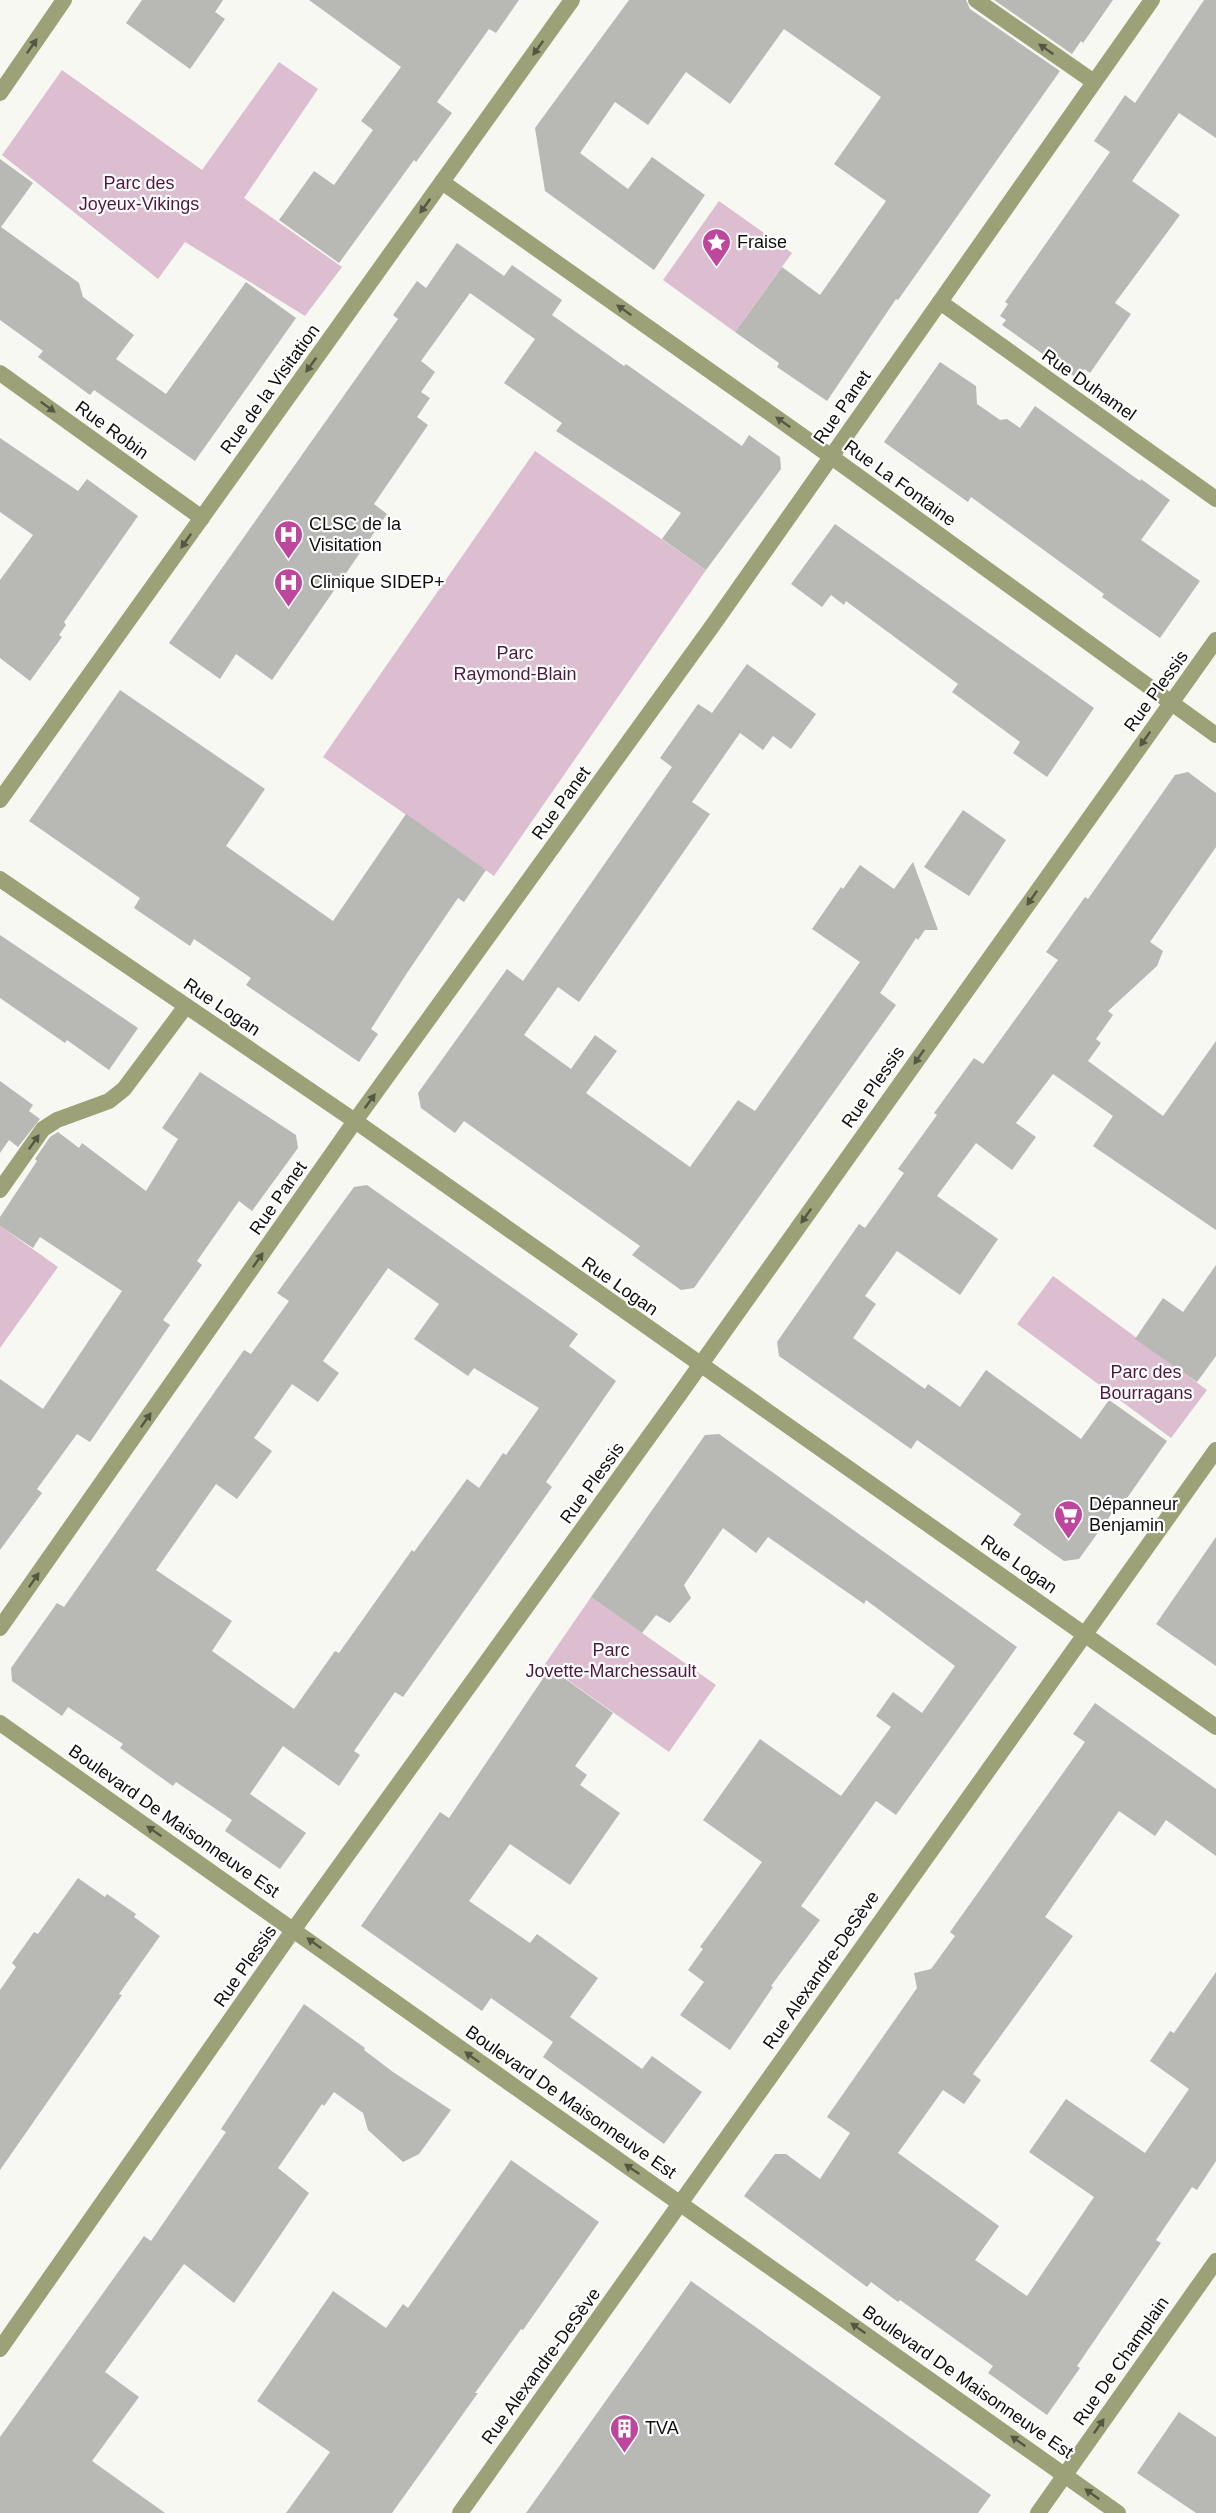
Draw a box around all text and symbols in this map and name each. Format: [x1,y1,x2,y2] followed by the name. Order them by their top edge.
[26,39,38,55] one-way arrow
[532,39,544,55] one-way arrow
[1038,43,1054,55] one-way arrow
[79,173,199,214] park label: Parc des Joyeux-Vikings
[419,198,431,214] one-way arrow
[700,226,732,268] place icon: Fraise
[737,232,787,252] place label: Fraise
[617,304,633,316] one-way arrow
[216,321,324,457] street label: Rue de la Visitation
[1038,345,1140,425] street label: Rue Duhamel
[306,358,318,373] one-way arrow
[809,366,875,448] street label: Rue Panet
[72,397,152,463] street label: Rue Robin
[39,401,55,413] one-way arrow
[776,416,792,428] one-way arrow
[840,436,960,530] street label: Rue La Fontaine
[309,514,402,555] place label: CLSC de la Visitation
[272,518,304,560] hospital icon: CLSC de la Visitation
[180,533,192,548] one-way arrow
[273,566,305,608] hospital icon: Clinique SIDEP+
[310,572,445,592] place label: Clinique SIDEP+
[453,643,577,684] park label: Parc Raymond-Blain
[1120,647,1192,735] street label: Rue Plessis
[1139,730,1151,746] one-way arrow
[528,763,594,843] street label: Rue Panet
[1026,889,1038,905] one-way arrow
[180,974,264,1040] street label: Rue Logan
[838,1042,908,1132] street label: Rue Plessis
[913,1048,925,1064] one-way arrow
[364,1093,376,1109] one-way arrow
[28,1134,40,1150] one-way arrow
[245,1157,311,1239] street label: Rue Panet
[800,1207,812,1223] one-way arrow
[252,1253,264,1269] one-way arrow
[578,1253,662,1319] street label: Rue Logan
[1099,1362,1193,1403] park label: Parc des Bourragans
[140,1412,151,1428] one-way arrow
[556,1439,628,1527] street label: Rue Plessis
[1089,1494,1178,1535] place label: Dépanneur Benjamin
[1052,1498,1084,1540] supermarket icon: Dépanneur Benjamin
[977,1531,1061,1597] street label: Rue Logan
[28,1572,40,1588] one-way arrow
[525,1640,697,1681] park label: Parc Jovette-Marchessault
[65,1740,283,1902] street label: Boulevard De Maisonneuve Est
[147,1825,163,1837] one-way arrow
[759,1887,883,2053] street label: Rue Alexandre-DeSève
[210,1921,280,2011] street label: Rue Plessis
[307,1937,323,1949] one-way arrow
[462,2021,680,2183] street label: Boulevard De Maisonneuve Est
[465,2051,481,2063] one-way arrow
[624,2164,640,2175] one-way arrow
[478,2284,604,2448] street label: Rue Alexandre-DeSève
[1069,2293,1173,2429] street label: Rue De Champlain
[859,2301,1077,2463] street label: Boulevard De Maisonneuve Est
[851,2322,867,2334] one-way arrow
[608,2412,640,2454] building icon: TVA
[645,2418,679,2438] place label: TVA
[1093,2419,1105,2435] one-way arrow
[1010,2435,1026,2447] one-way arrow
[1084,2488,1100,2500] one-way arrow

